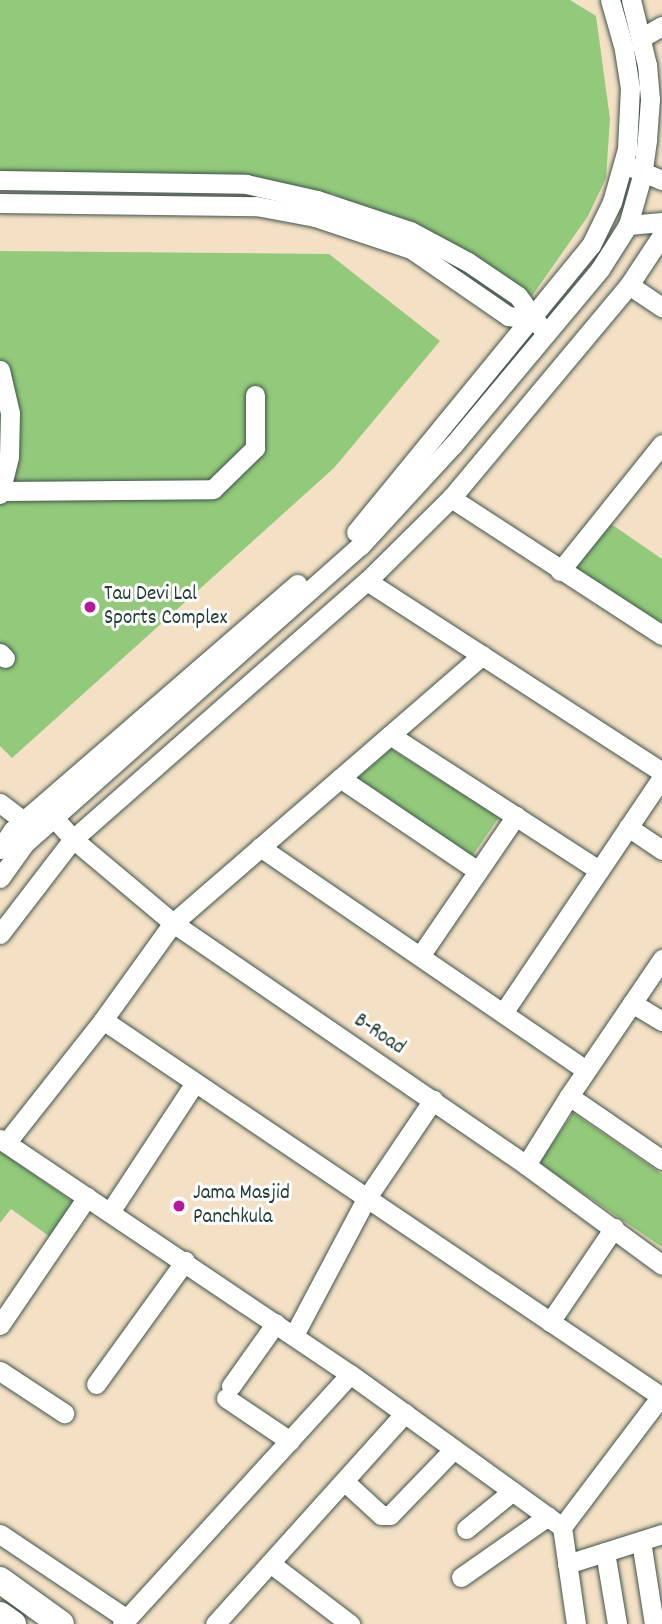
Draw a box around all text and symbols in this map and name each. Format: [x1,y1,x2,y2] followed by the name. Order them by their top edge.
[104,582,227,632] place label: Tau Devi Lal Sports Complex
[82,599,98,615] marker: Tau Devi Lal Sports Complex
[349,1009,409,1061] street label: B-Road
[193,1181,290,1231] place label: Jama Masjid Panchkula
[171,1198,187,1214] marker: Jama Masjid Panchkula

